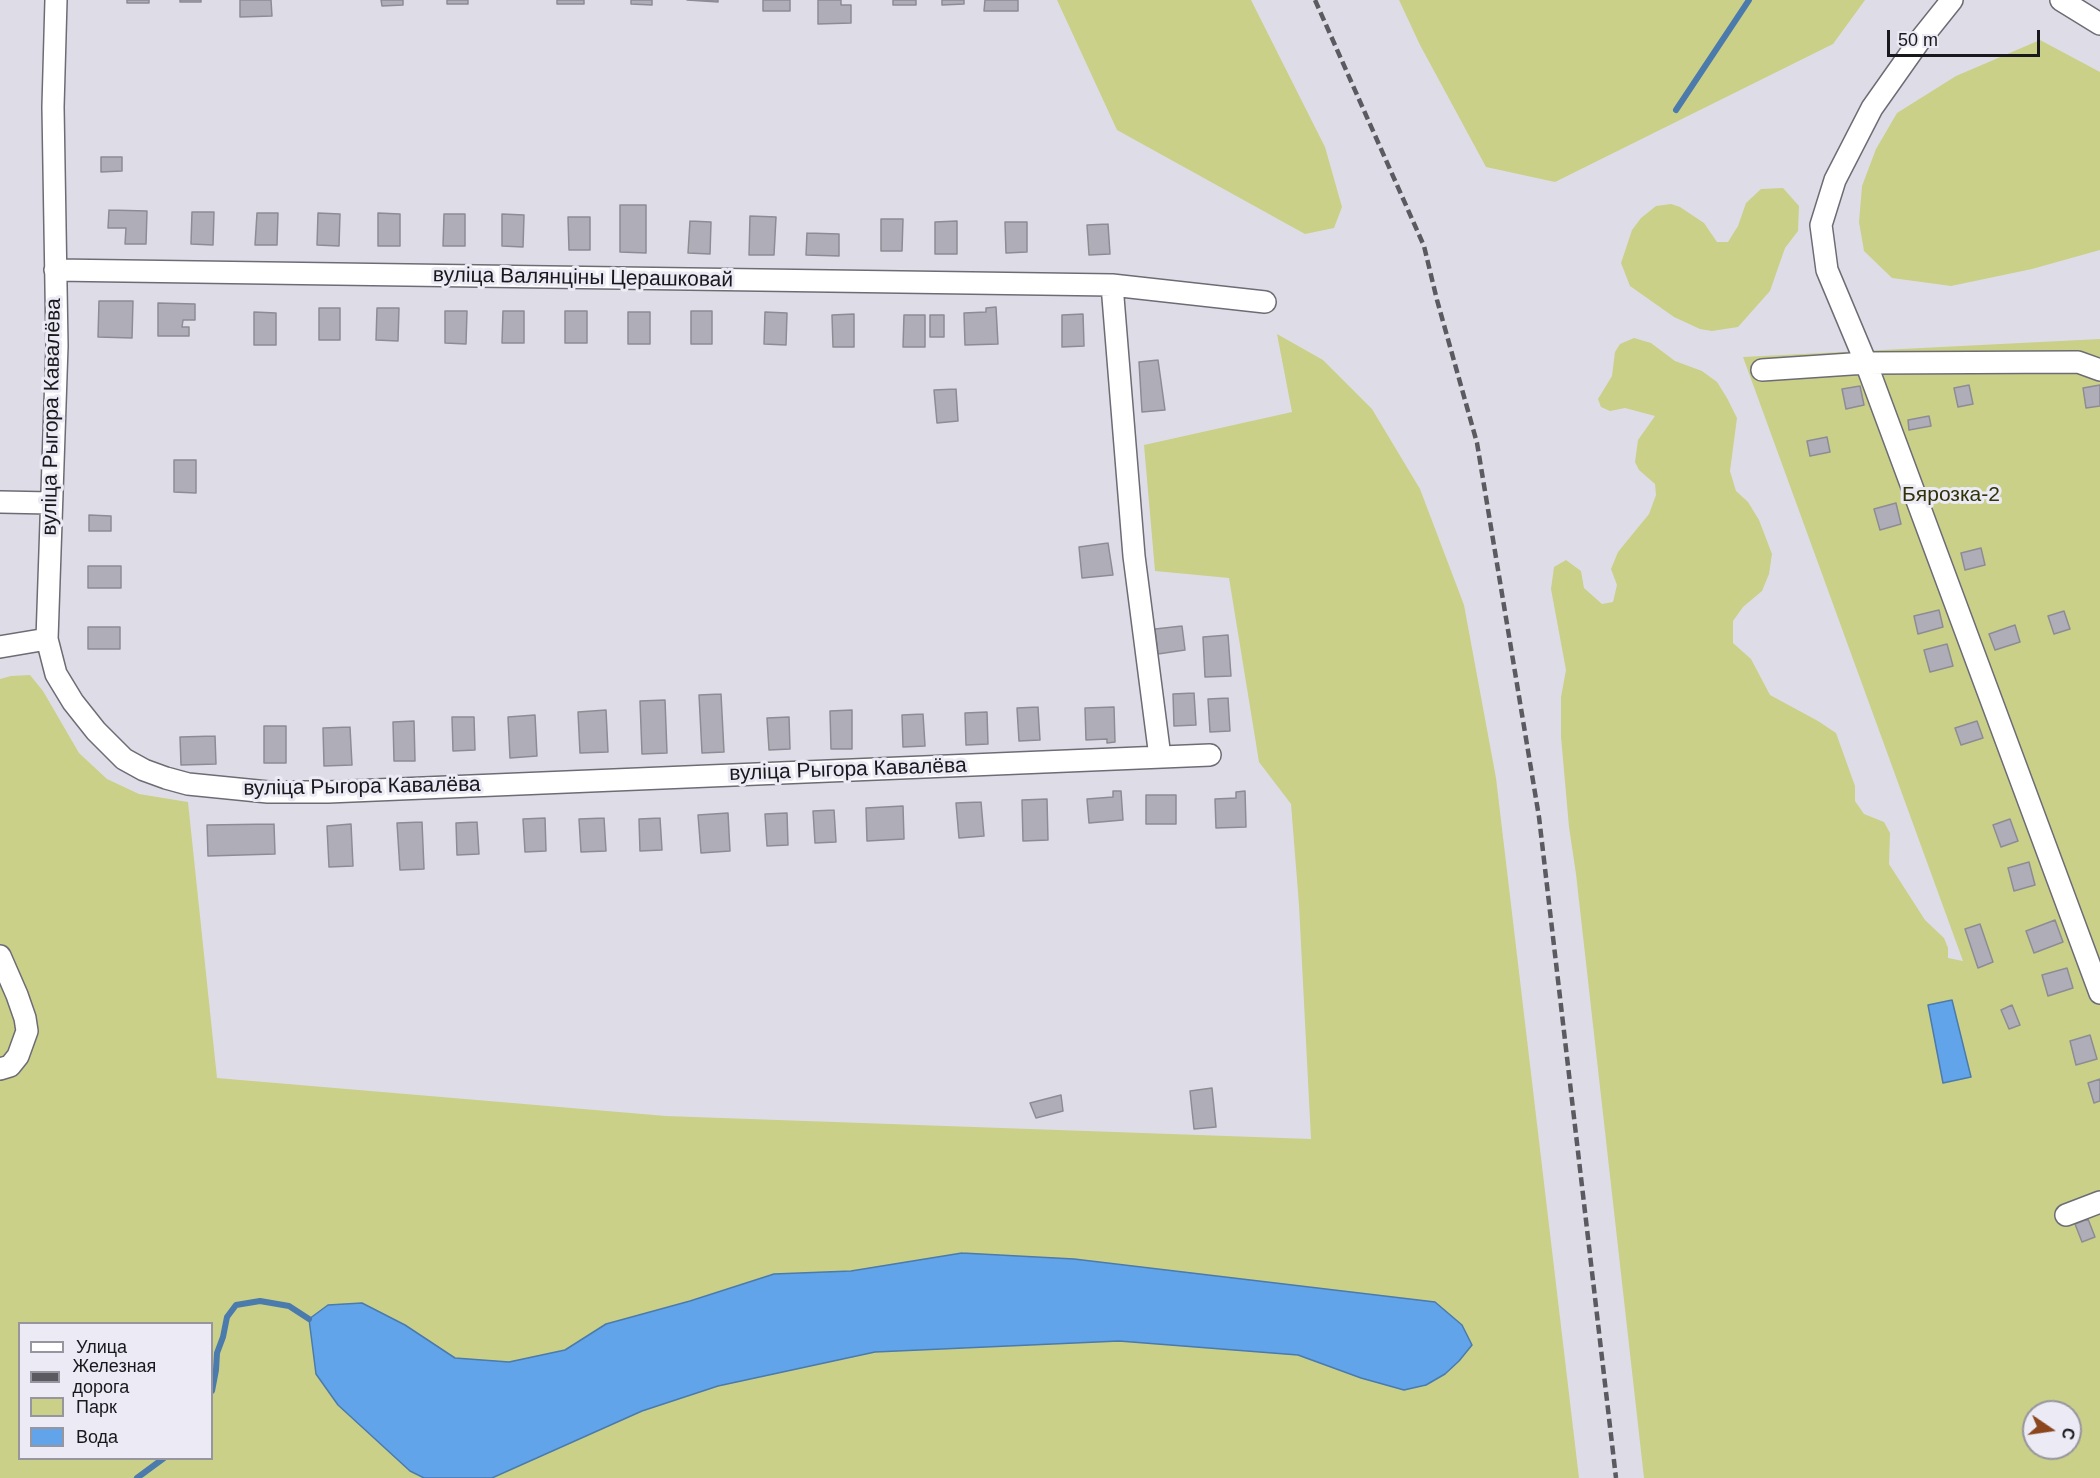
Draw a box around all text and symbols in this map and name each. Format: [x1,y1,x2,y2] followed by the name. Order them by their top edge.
[1890,18,2043,56] scale bar
[1898,30,1938,50] text: 50 m
[433,263,733,293] street label: вуліца Валянціны Церашковай
[37,298,67,536] street label: вуліца Рыгора Кавалёва
[1902,482,2000,508] park label: Бярозка-2
[729,753,967,787] street label: вуліца Рыгора Кавалёва
[243,772,481,802] street label: вуліца Рыгора Кавалёва
[18,1322,213,1460] legend
[76,1337,127,1357] text: Улица
[72,1356,156,1397] text: Железная дорога
[76,1397,117,1417] text: Парк
[2022,1400,2082,1460] north arrow
[2058,1426,2078,1441] text: С
[76,1427,118,1447] text: Вода

